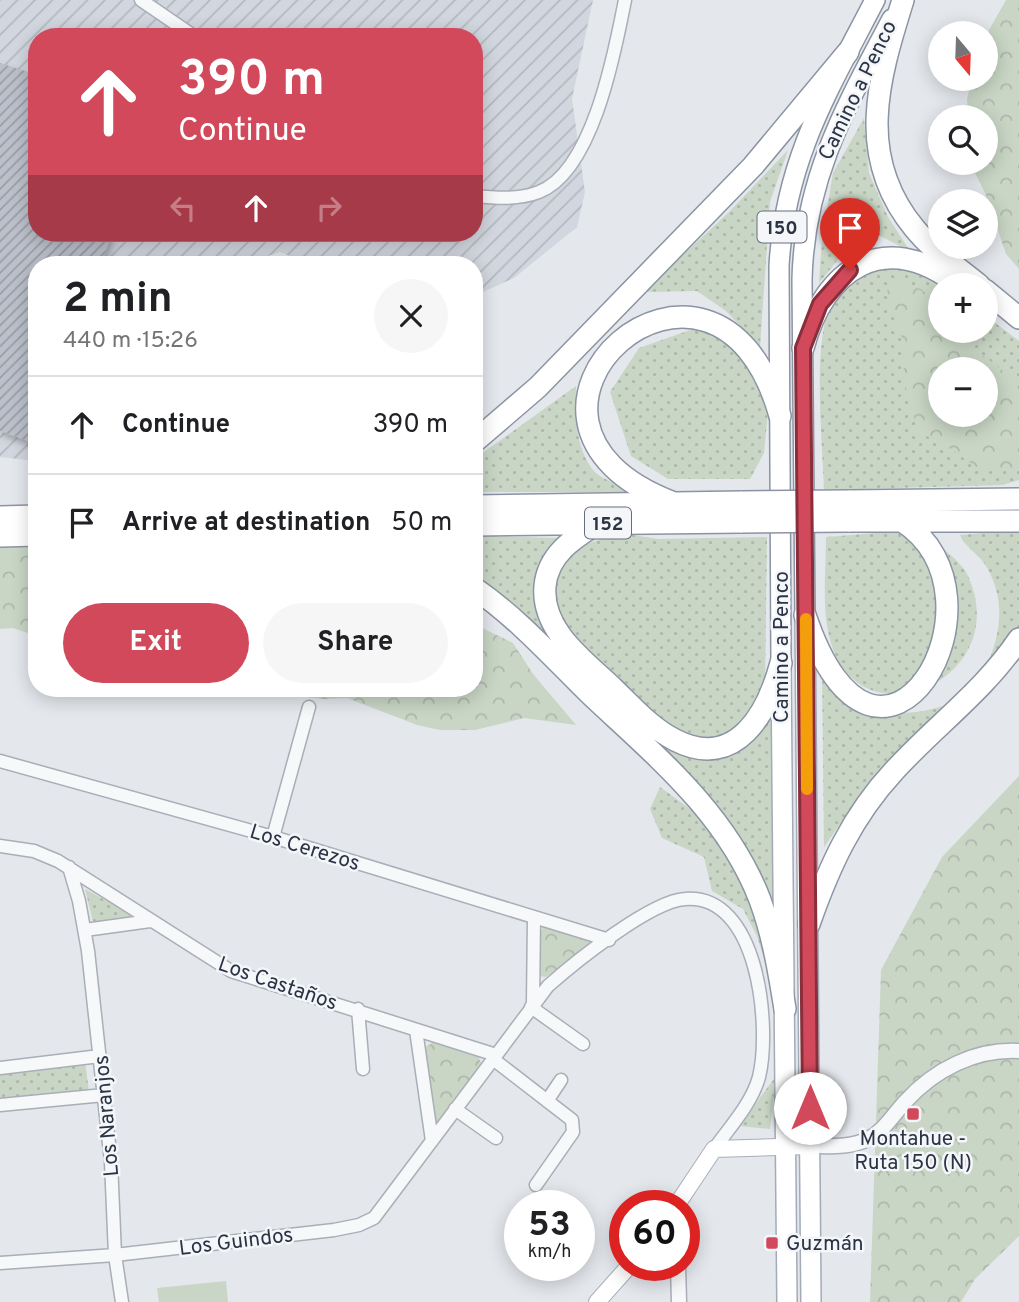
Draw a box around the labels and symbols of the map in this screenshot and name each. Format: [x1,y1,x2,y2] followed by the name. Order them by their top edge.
[813,16,904,165] street label: Camino a Penco
[928,21,998,91] north arrow
[820,198,880,270] pin
[758,212,806,243] road number: 150
[585,508,631,538] road number: 152
[769,571,796,723] street label: Camino a Penco
[246,819,363,878] street label: Los Cerezos
[214,951,341,1017] street label: Los Castaños
[89,1054,126,1178] street label: Los Naranjos
[773,1071,847,1145] position arrow
[905,1106,921,1122] marker: Montahue - Ruta 150 (N)
[854,1126,972,1177] place label: Montahue - Ruta 150 (N)
[609,1190,700,1281] speed limit sign: 60
[177,1222,295,1263] street label: Los Guindos
[786,1231,864,1258] place label: Guzmán
[764,1235,780,1251] marker: Guzmán

